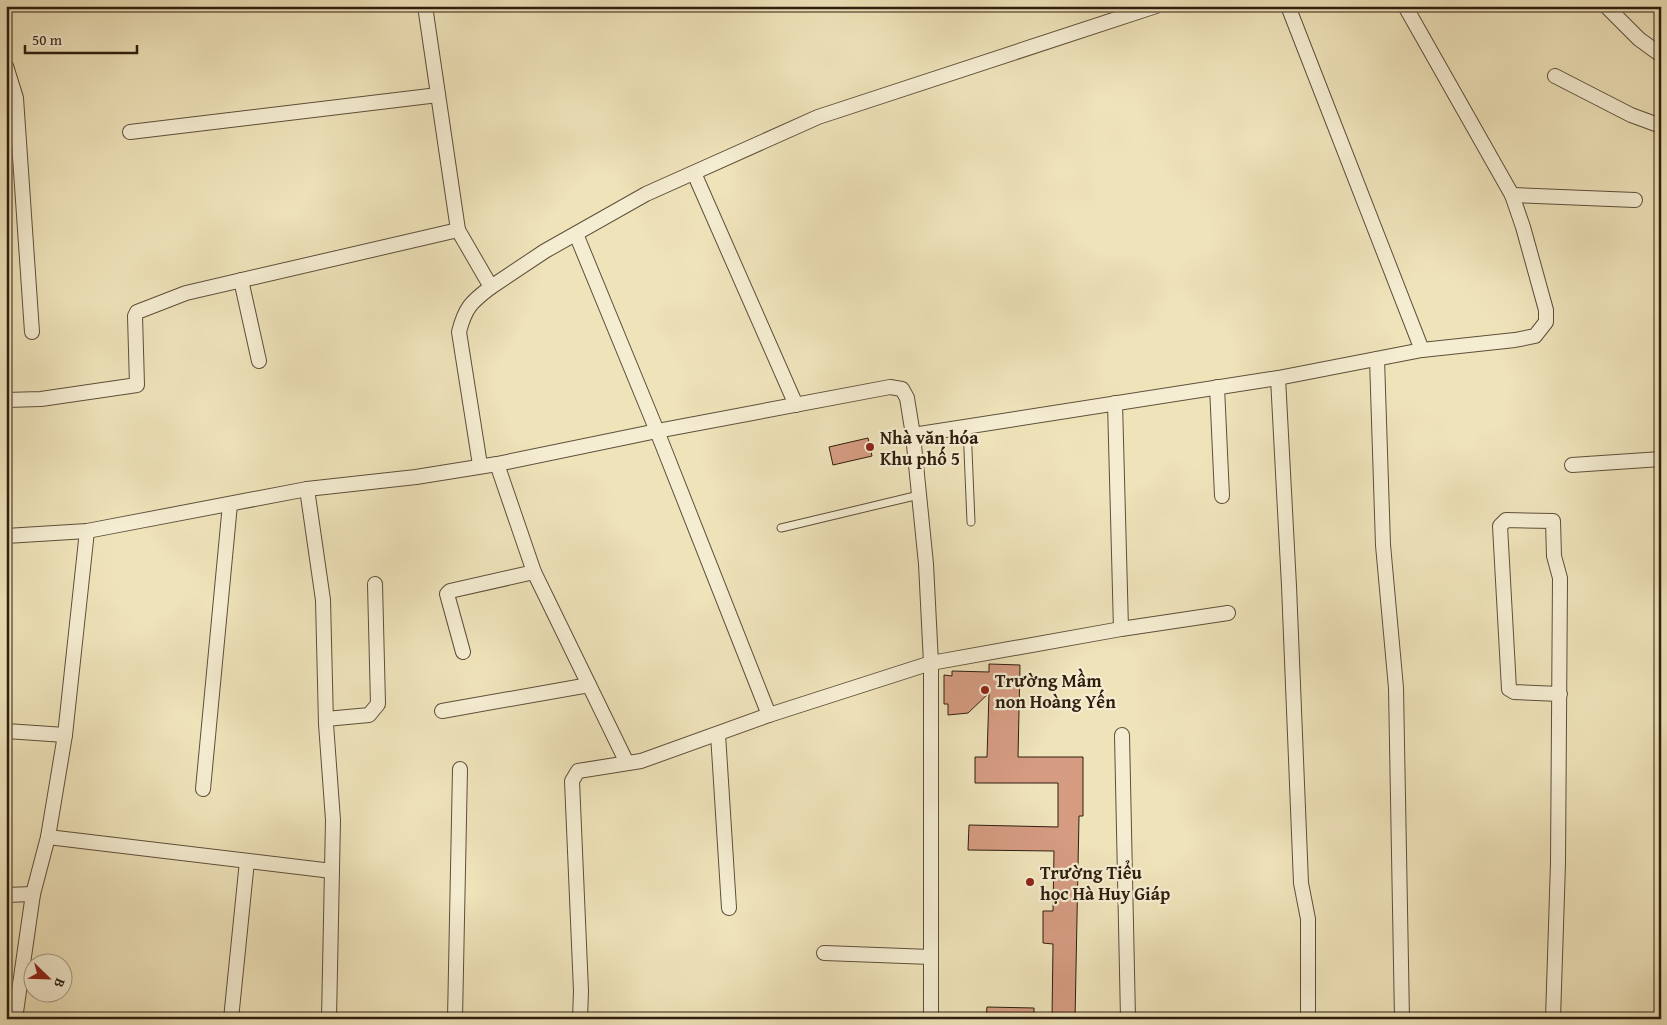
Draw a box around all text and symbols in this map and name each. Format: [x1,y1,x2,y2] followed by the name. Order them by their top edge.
[25,22,138,54] scale bar
[32,29,63,50] text: 50 m
[880,424,979,472] place label: Nhà văn hóa Khu phố 5
[864,441,876,453] marker: Nhà văn hóa Khu phố 5
[995,667,1116,715] place label: Trường Mầm non Hoàng Yến
[979,684,991,696] marker: Trường Mầm non Hoàng Yến
[1040,859,1170,907] place label: Trường Tiểu học Hà Huy Giáp
[1024,876,1036,888] marker: Trường Tiểu học Hà Huy Giáp
[22,952,72,1002] north arrow
[49,975,71,991] text: B

